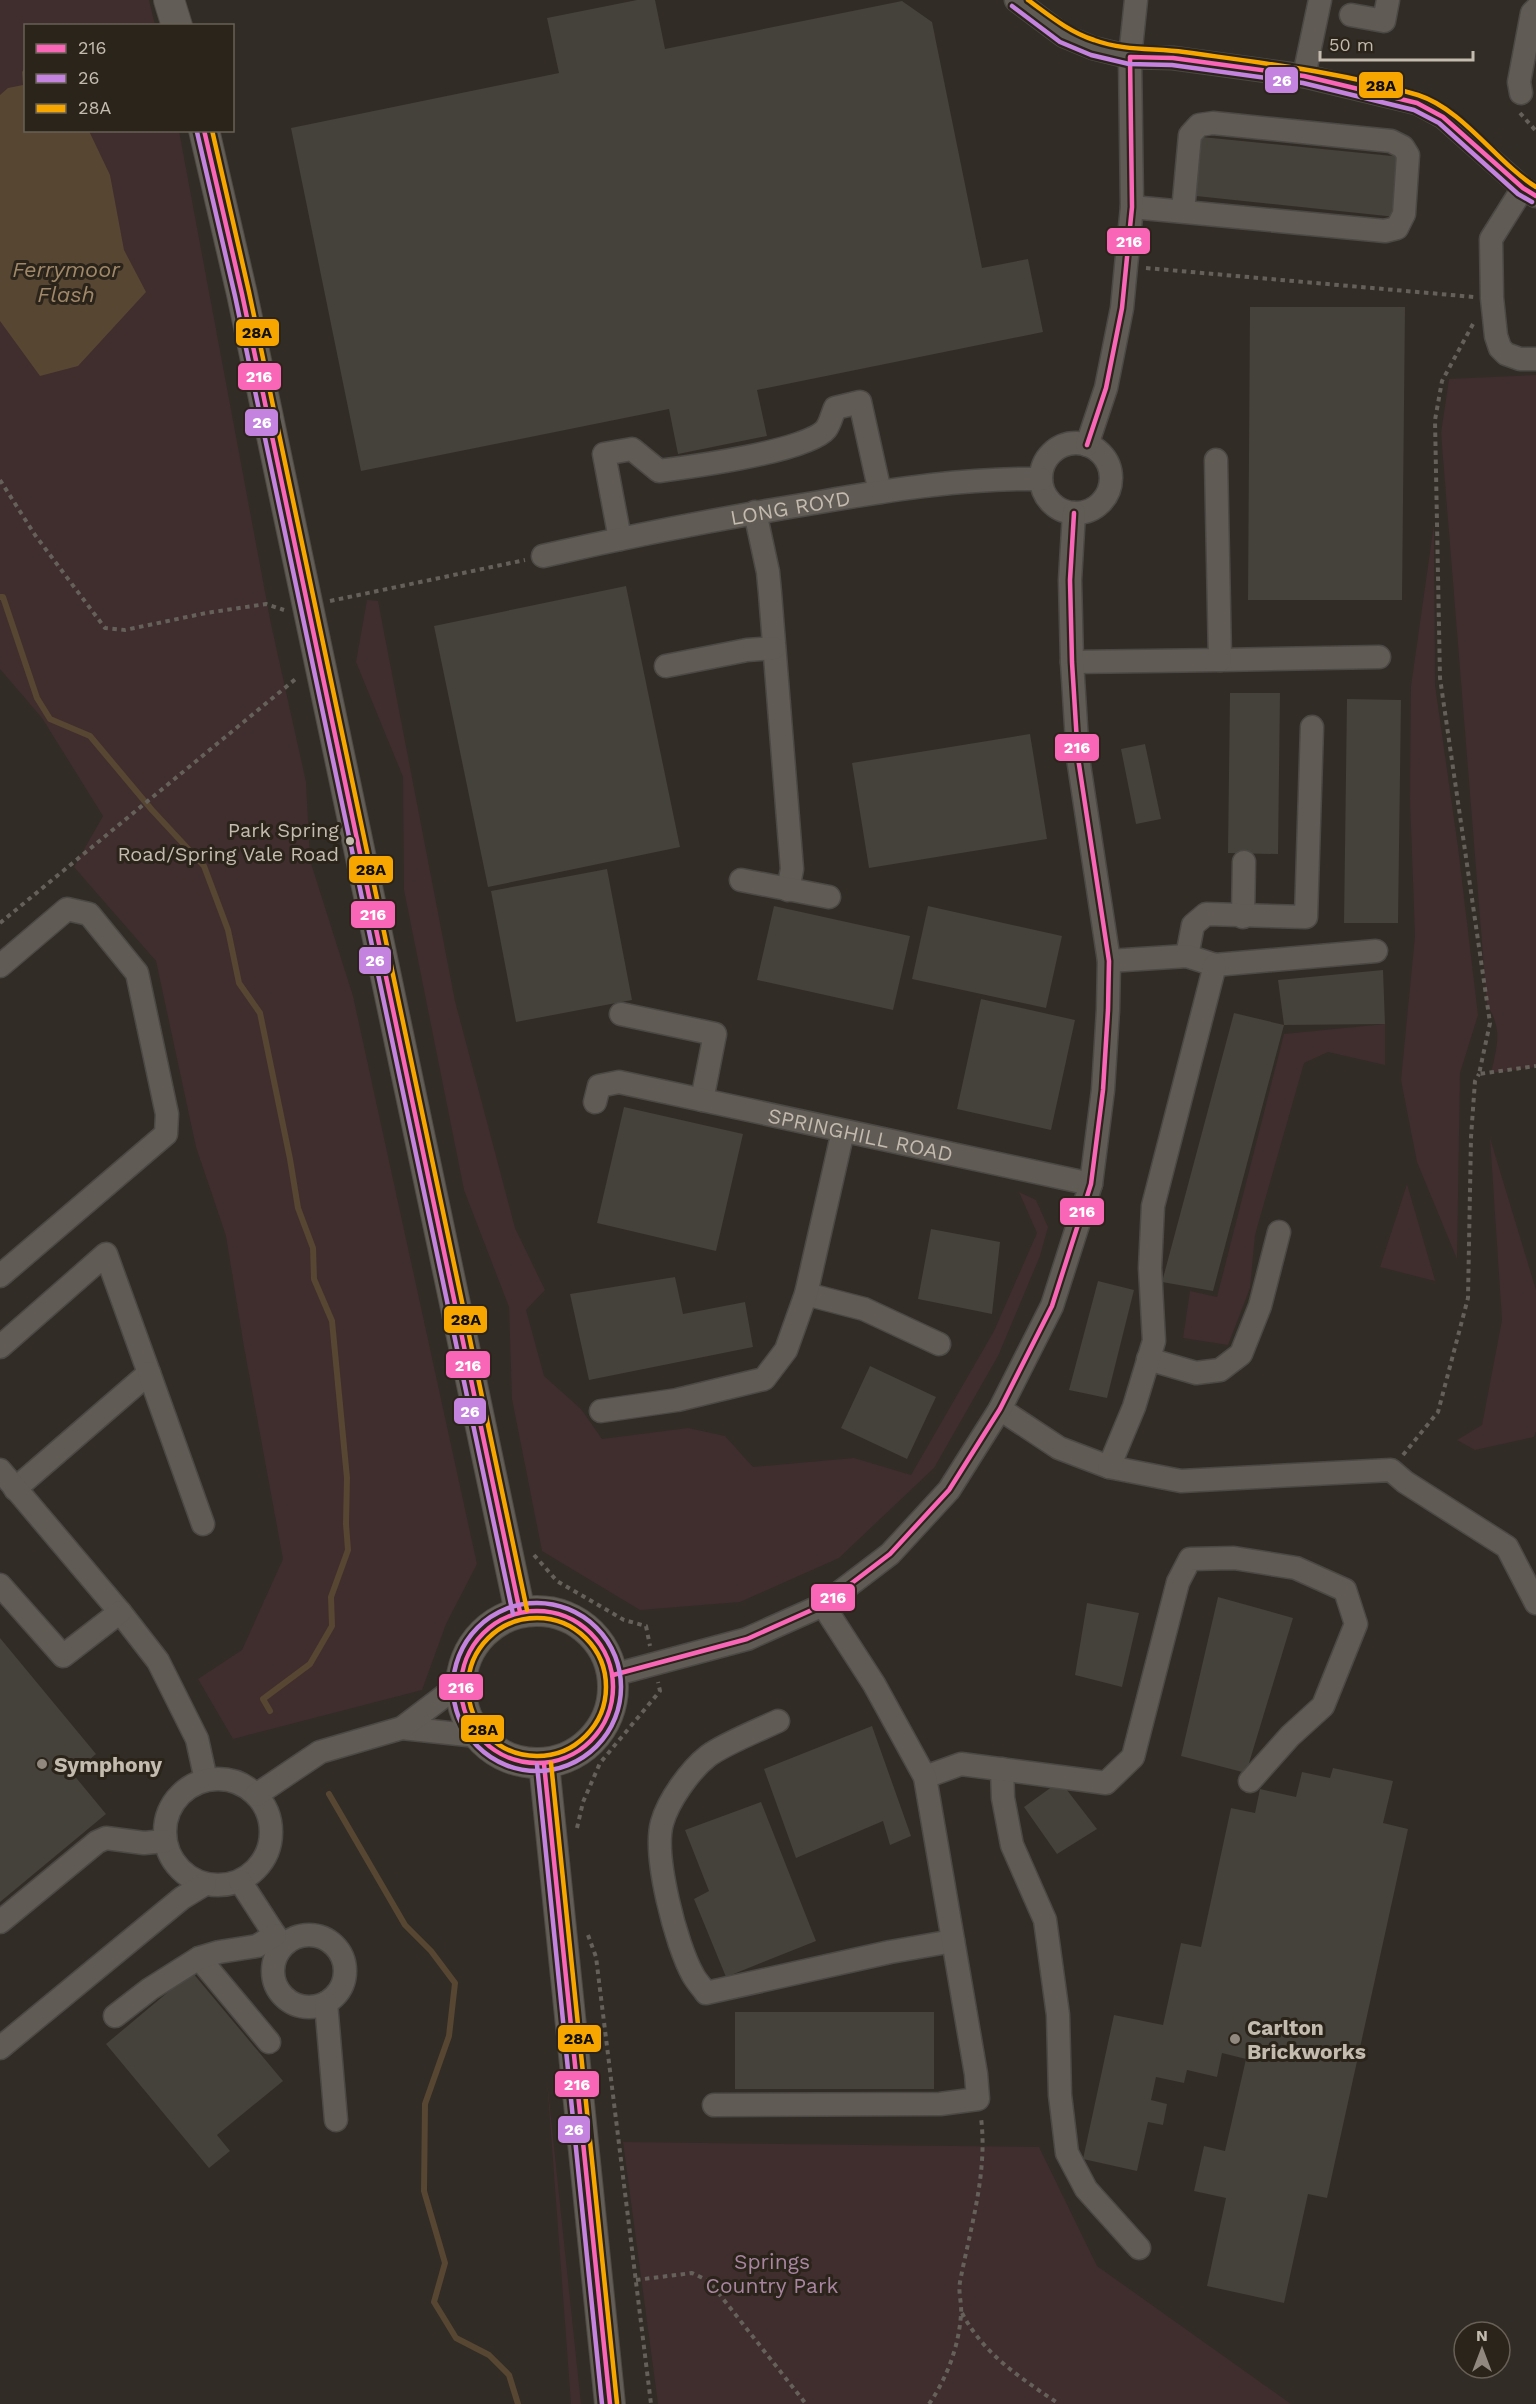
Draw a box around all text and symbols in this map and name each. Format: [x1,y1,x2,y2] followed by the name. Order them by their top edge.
[24,24,234,132] legend
[1320,24,1473,62] scale bar
[1329,34,1374,55] text: 50 m
[78,37,106,58] text: 216
[1264,66,1299,94] line badge: 26
[78,67,99,88] text: 26
[1272,71,1292,90] text: 26
[1358,71,1404,99] line badge: 28A
[1366,76,1396,95] text: 28A
[78,97,112,118] text: 28A
[1106,227,1151,255] line badge: 216
[1116,232,1142,251] text: 216
[12,257,121,307] water label: Ferrymoor Flash
[235,318,280,347] line badge: 28A
[242,323,272,342] text: 28A
[237,362,282,391] line badge: 216
[246,367,272,386] text: 216
[244,408,279,437] line badge: 26
[252,413,272,432] text: 26
[728,484,852,530] street label: LONG ROYD
[1054,733,1100,762] line badge: 216
[1064,738,1090,757] text: 216
[117,818,339,866] place label: Park Spring Road/Spring Vale Road
[344,835,356,847] marker: Park Spring Road/Spring Vale Road
[348,855,394,884] line badge: 28A
[356,860,386,879] text: 28A
[350,900,396,929] line badge: 216
[360,905,386,924] text: 216
[358,946,392,975] line badge: 26
[365,951,385,970] text: 26
[766,1102,955,1166] street label: SPRINGHILL ROAD
[1059,1197,1105,1226] line badge: 216
[1069,1202,1095,1221] text: 216
[443,1305,488,1334] line badge: 28A
[451,1310,481,1329] text: 28A
[445,1350,491,1379] line badge: 216
[455,1356,481,1375] text: 216
[453,1397,487,1425] line badge: 26
[460,1402,480,1421] text: 26
[810,1583,856,1612] line badge: 216
[820,1588,846,1607] text: 216
[438,1673,484,1701] line badge: 216
[448,1678,474,1697] text: 216
[460,1714,505,1743] line badge: 28A
[468,1720,498,1739] text: 28A
[54,1752,162,1777] place label: Symphony
[35,1757,49,1771] marker: Symphony
[1247,2015,1366,2064] place label: Carlton Brickworks
[557,2024,602,2053] line badge: 28A
[564,2029,594,2048] text: 28A
[1228,2032,1242,2046] marker: Carlton Brickworks
[554,2070,600,2098] line badge: 216
[564,2075,590,2094] text: 216
[557,2115,591,2144] line badge: 26
[564,2120,584,2139] text: 26
[706,2249,839,2298] park label: Springs Country Park
[1452,2320,1512,2380] north arrow
[1476,2326,1488,2345] text: N

